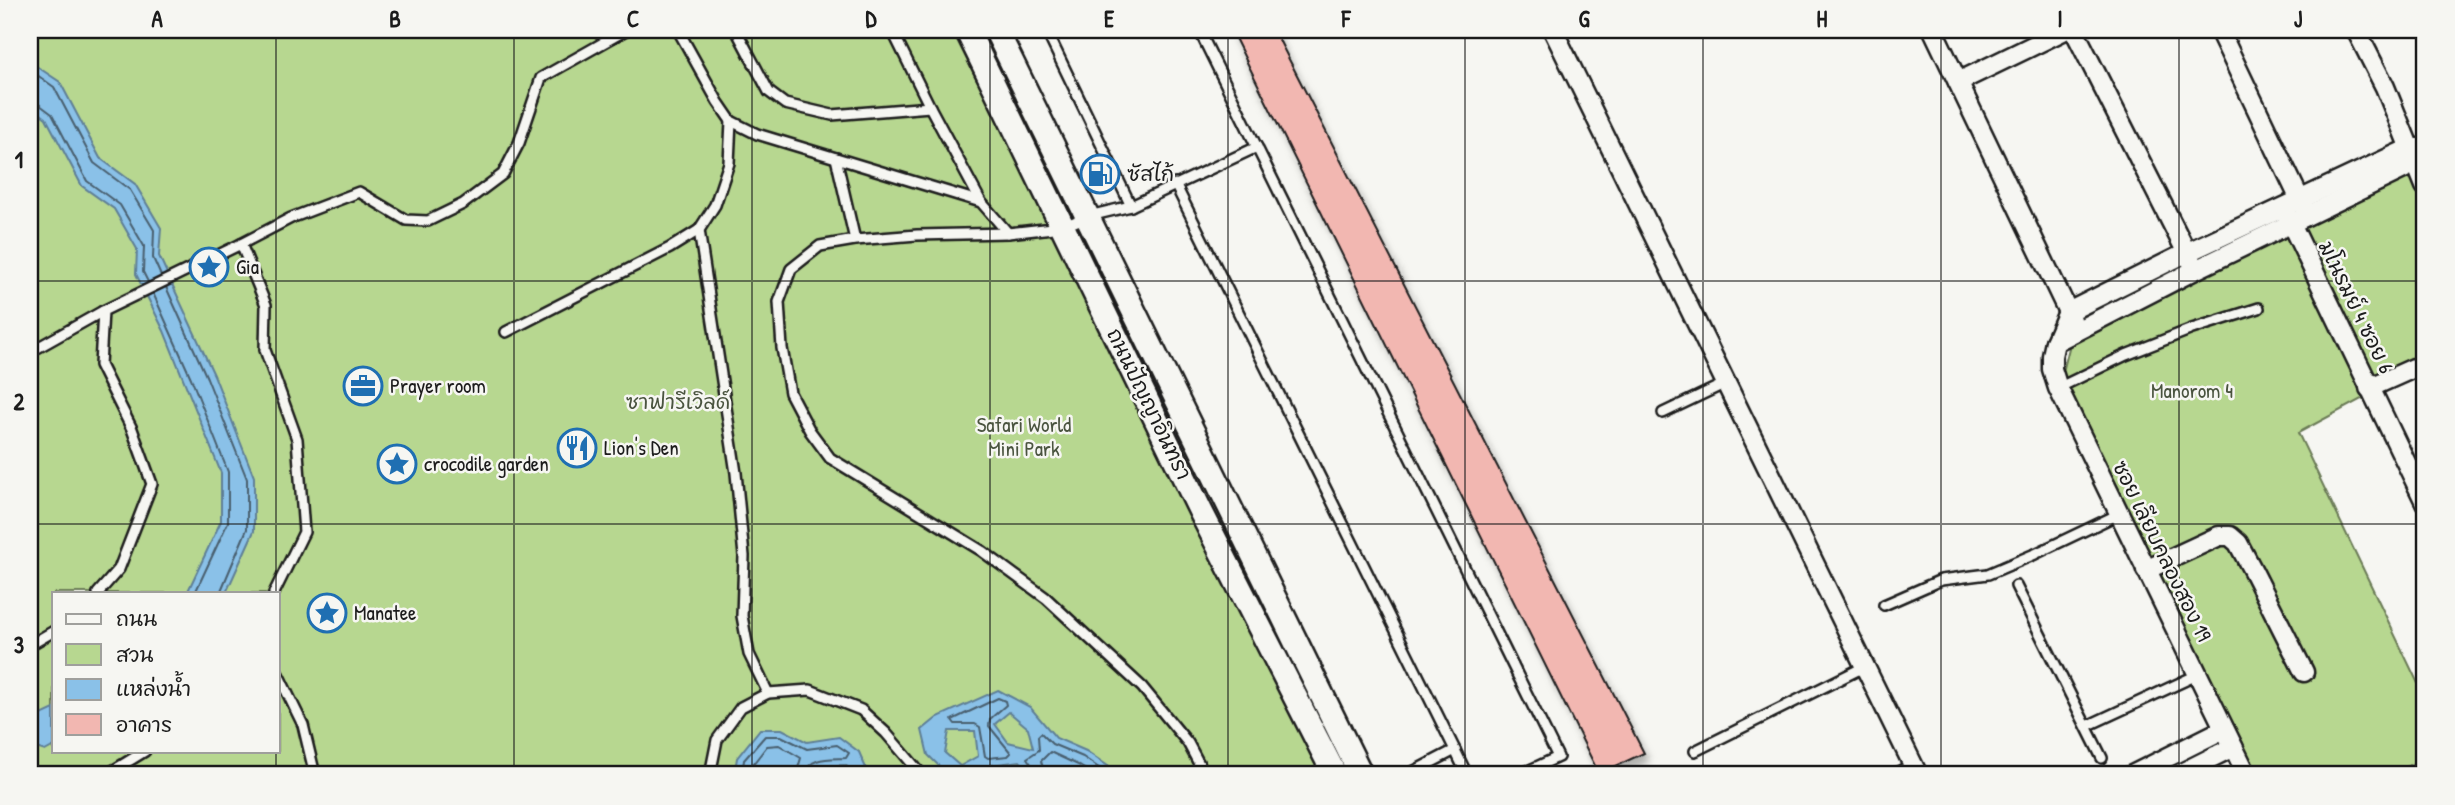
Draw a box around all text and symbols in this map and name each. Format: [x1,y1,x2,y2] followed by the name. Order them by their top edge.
[151,3,163,34] text: A
[389,3,401,34] text: B
[627,3,639,34] text: C
[866,3,878,34] text: D
[1104,3,1115,34] text: E
[1341,3,1352,34] text: F
[1578,3,1590,34] text: G
[1817,3,1828,34] text: H
[2057,3,2063,34] text: I
[2294,3,2303,34] text: J
[15,144,23,175] text: 1
[1079,153,1121,195] fuel station icon: ซัสไก้
[1127,159,1174,188] place label: ซัสไก้
[2312,235,2401,378] street label: มโนรมย์ 4 ซอย 6
[188,246,230,288] place icon: Gia
[236,252,259,281] place label: Gia
[1100,323,1199,485] street label: ถนนปัญญาอินทรา
[342,365,384,407] office icon: Prayer room
[390,371,486,400] place label: Prayer room
[2151,376,2233,405] park label: Manorom 4
[14,386,25,417] text: 2
[626,387,730,416] park label: ซาฟารีเวิลด์
[977,410,1071,463] park label: Safari World Mini Park
[556,427,598,469] restaurant icon: Lion's Den
[604,433,679,462] place label: Lion's Den
[376,443,418,485] place icon: crocodile garden
[424,449,549,478] place label: crocodile garden
[2106,455,2219,646] street label: ซอย เลียบคลองสอง 19
[52,592,280,752] legend
[306,592,348,634] place icon: Manatee
[354,598,416,627] place label: Manatee
[116,604,157,633] text: ถนน
[14,629,24,660] text: 3
[116,640,153,669] text: สวน
[116,670,191,703] text: แหล่งน้ำ
[116,710,172,739] text: อาคาร

